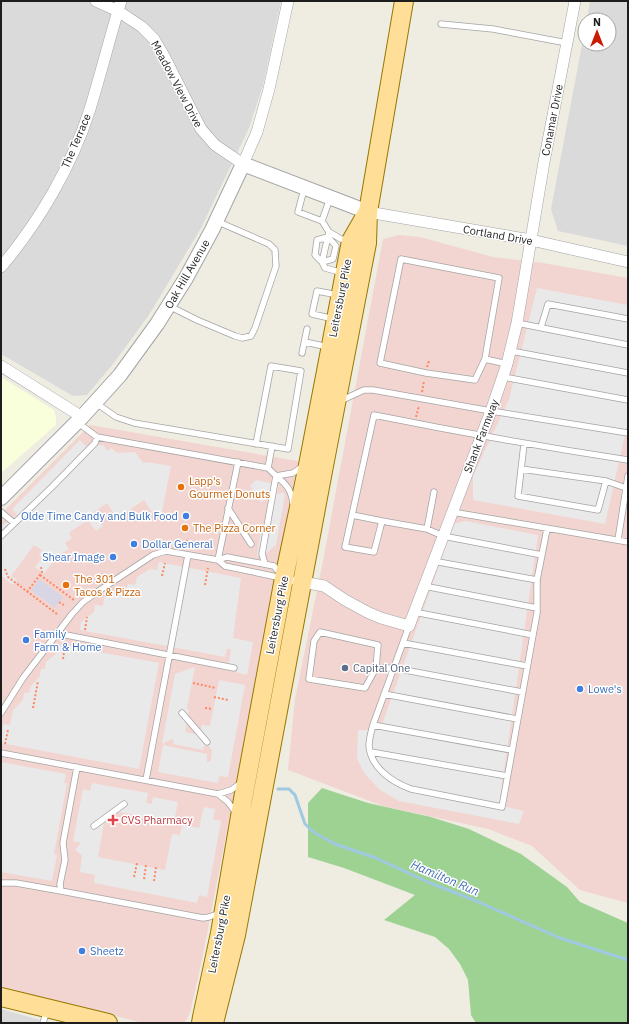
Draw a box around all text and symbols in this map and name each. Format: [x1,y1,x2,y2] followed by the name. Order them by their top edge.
[577,12,617,52] north arrow
[593,15,601,29] text: N
[148,38,206,130] street label: Meadow View Drive
[538,83,566,157] street label: Conamar Drive
[58,111,94,171] street label: The Terrace
[462,222,534,248] street label: Cortland Drive
[161,237,213,311] street label: Oak Hill Avenue
[326,258,354,338] street label: Leitersburg Pike
[460,397,502,475] street label: Shank Farmway
[189,474,270,501] place label: Lapp's Gourmet Donuts
[176,482,186,492] marker: Lapp's Gourmet Donuts
[21,509,178,523] place label: Olde Time Candy and Bulk Food
[181,511,191,521] marker: Olde Time Candy and Bulk Food
[193,521,276,535] place label: The Pizza Corner
[180,523,190,533] marker: The Pizza Corner
[142,537,213,551] place label: Dollar General
[129,539,139,549] marker: Dollar General
[42,550,105,564] place label: Shear Image
[108,552,118,562] marker: Shear Image
[74,572,141,599] place label: The 301 Tacos & Pizza
[263,575,291,655] street label: Leitersburg Pike
[61,580,71,590] marker: The 301 Tacos & Pizza
[34,627,102,654] place label: Family Farm & Home
[21,635,31,645] marker: Family Farm & Home
[353,661,410,675] place label: Capital One
[340,663,350,673] marker: Capital One
[588,682,622,696] place label: Lowe's
[575,684,585,694] marker: Lowe's
[121,813,193,827] place label: CVS Pharmacy
[108,815,118,825] marker: CVS Pharmacy
[409,856,482,899] water label: Hamilton Run
[205,894,233,974] street label: Leitersburg Pike
[90,944,124,958] place label: Sheetz
[77,946,87,956] marker: Sheetz

